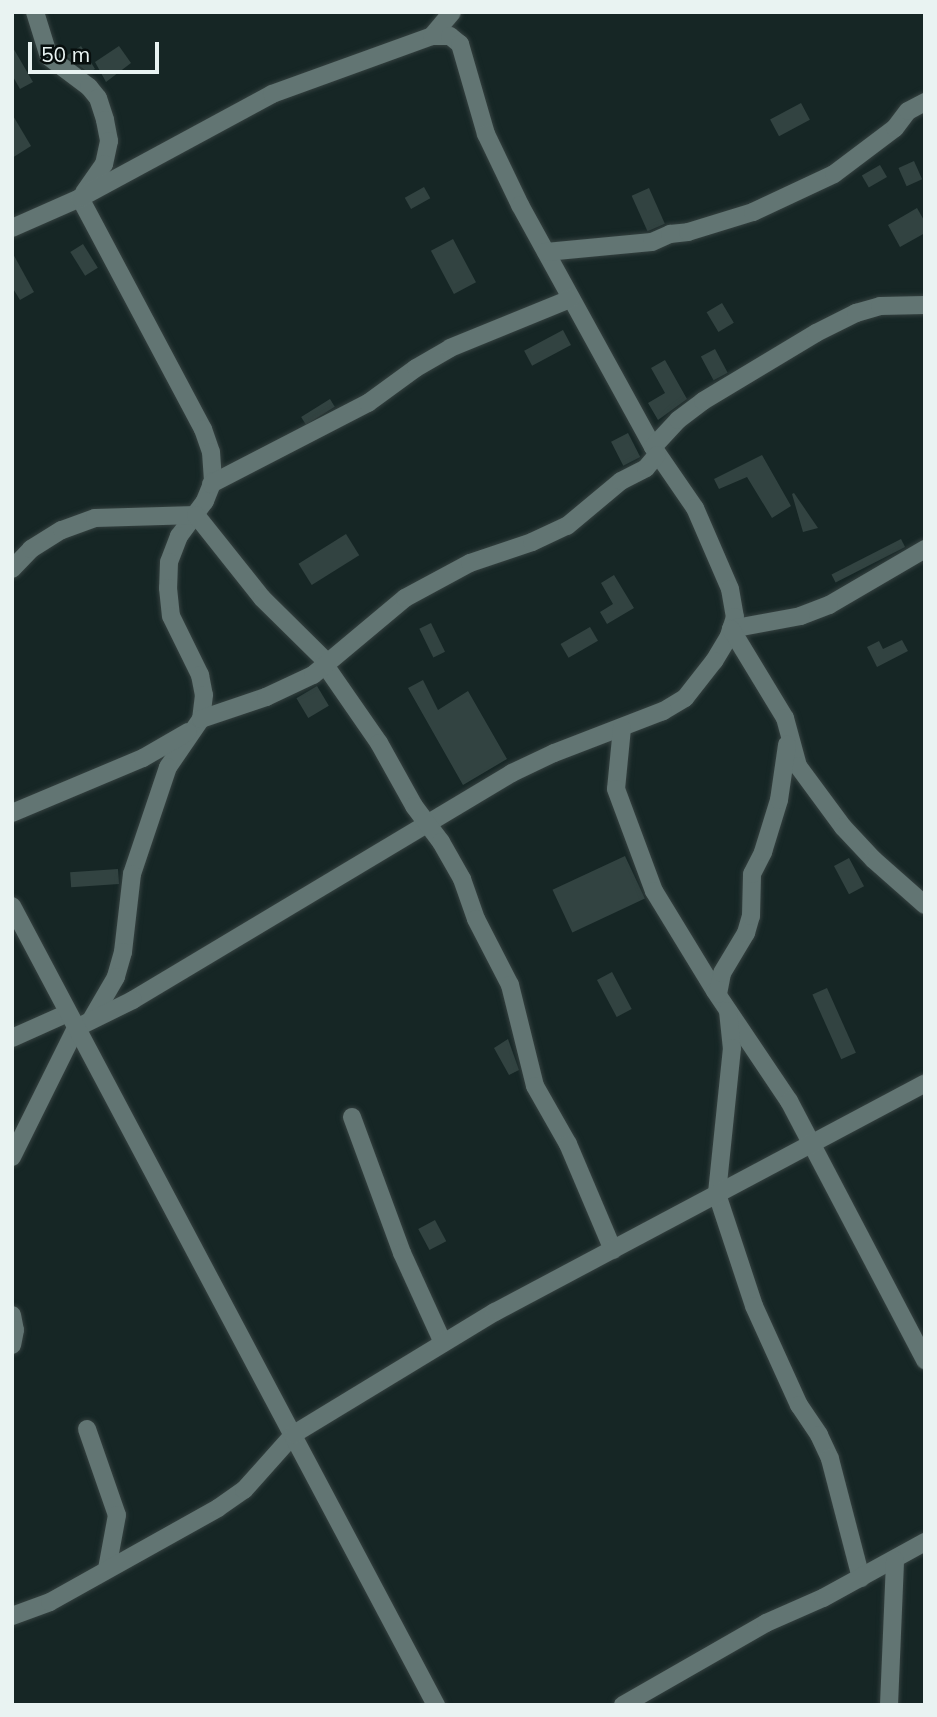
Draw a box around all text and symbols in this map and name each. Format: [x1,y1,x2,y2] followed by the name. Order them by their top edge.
[32,28,163,72] scale bar
[41,41,90,67] text: 50 m

